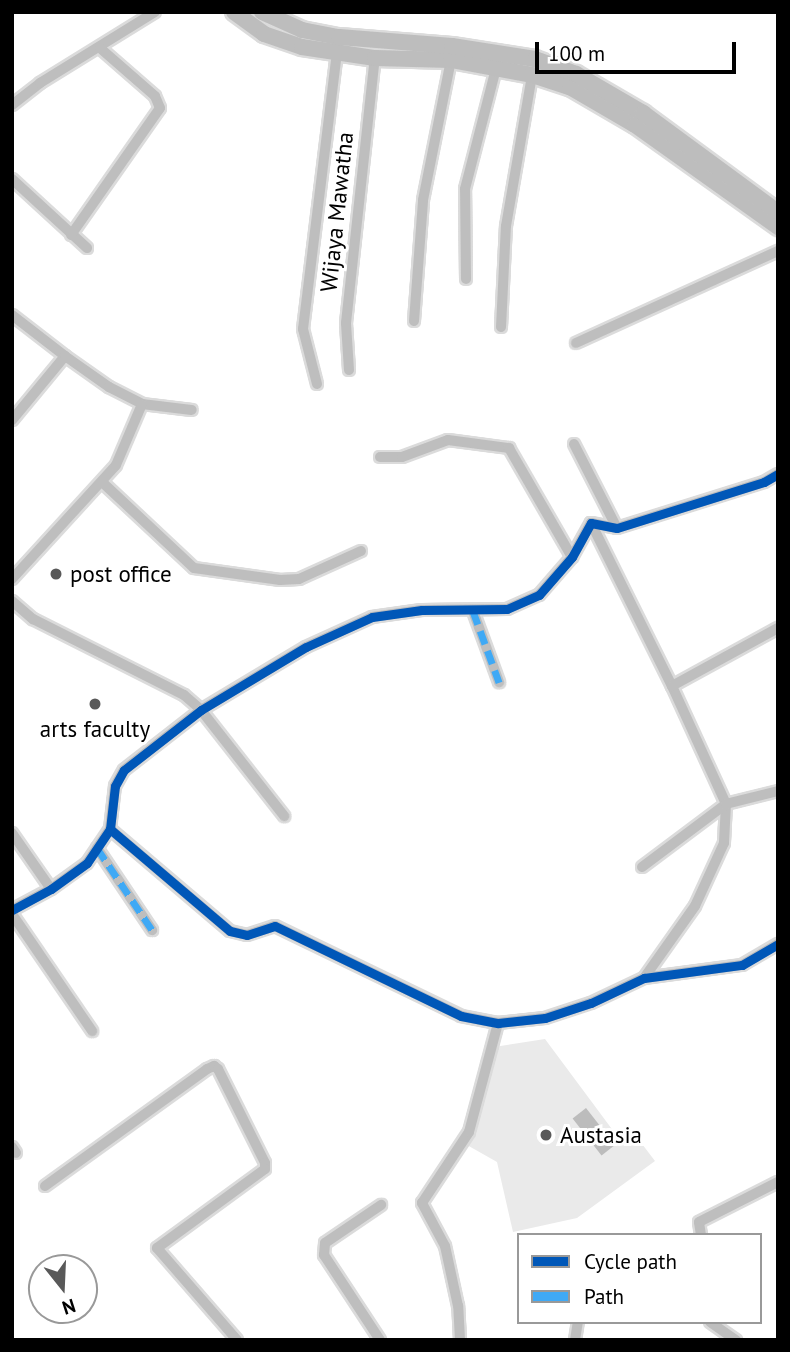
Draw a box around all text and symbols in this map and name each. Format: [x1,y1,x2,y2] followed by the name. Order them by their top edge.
[538,28,739,72] scale bar
[548,40,605,67] text: 100 m
[315,131,359,293] street label: Wijaya Mawatha
[70,560,172,588] place label: post office
[48,566,64,582] marker: post office
[87,696,103,712] marker: arts faculty
[40,715,150,743] place label: arts faculty
[560,1121,642,1149] place label: Austasia
[538,1127,554,1143] marker: Austasia
[517,1233,762,1324] legend
[584,1248,677,1275] text: Cycle path
[28,1254,98,1324] north arrow
[584,1283,624,1310] text: Path
[59,1294,79,1320] text: N

